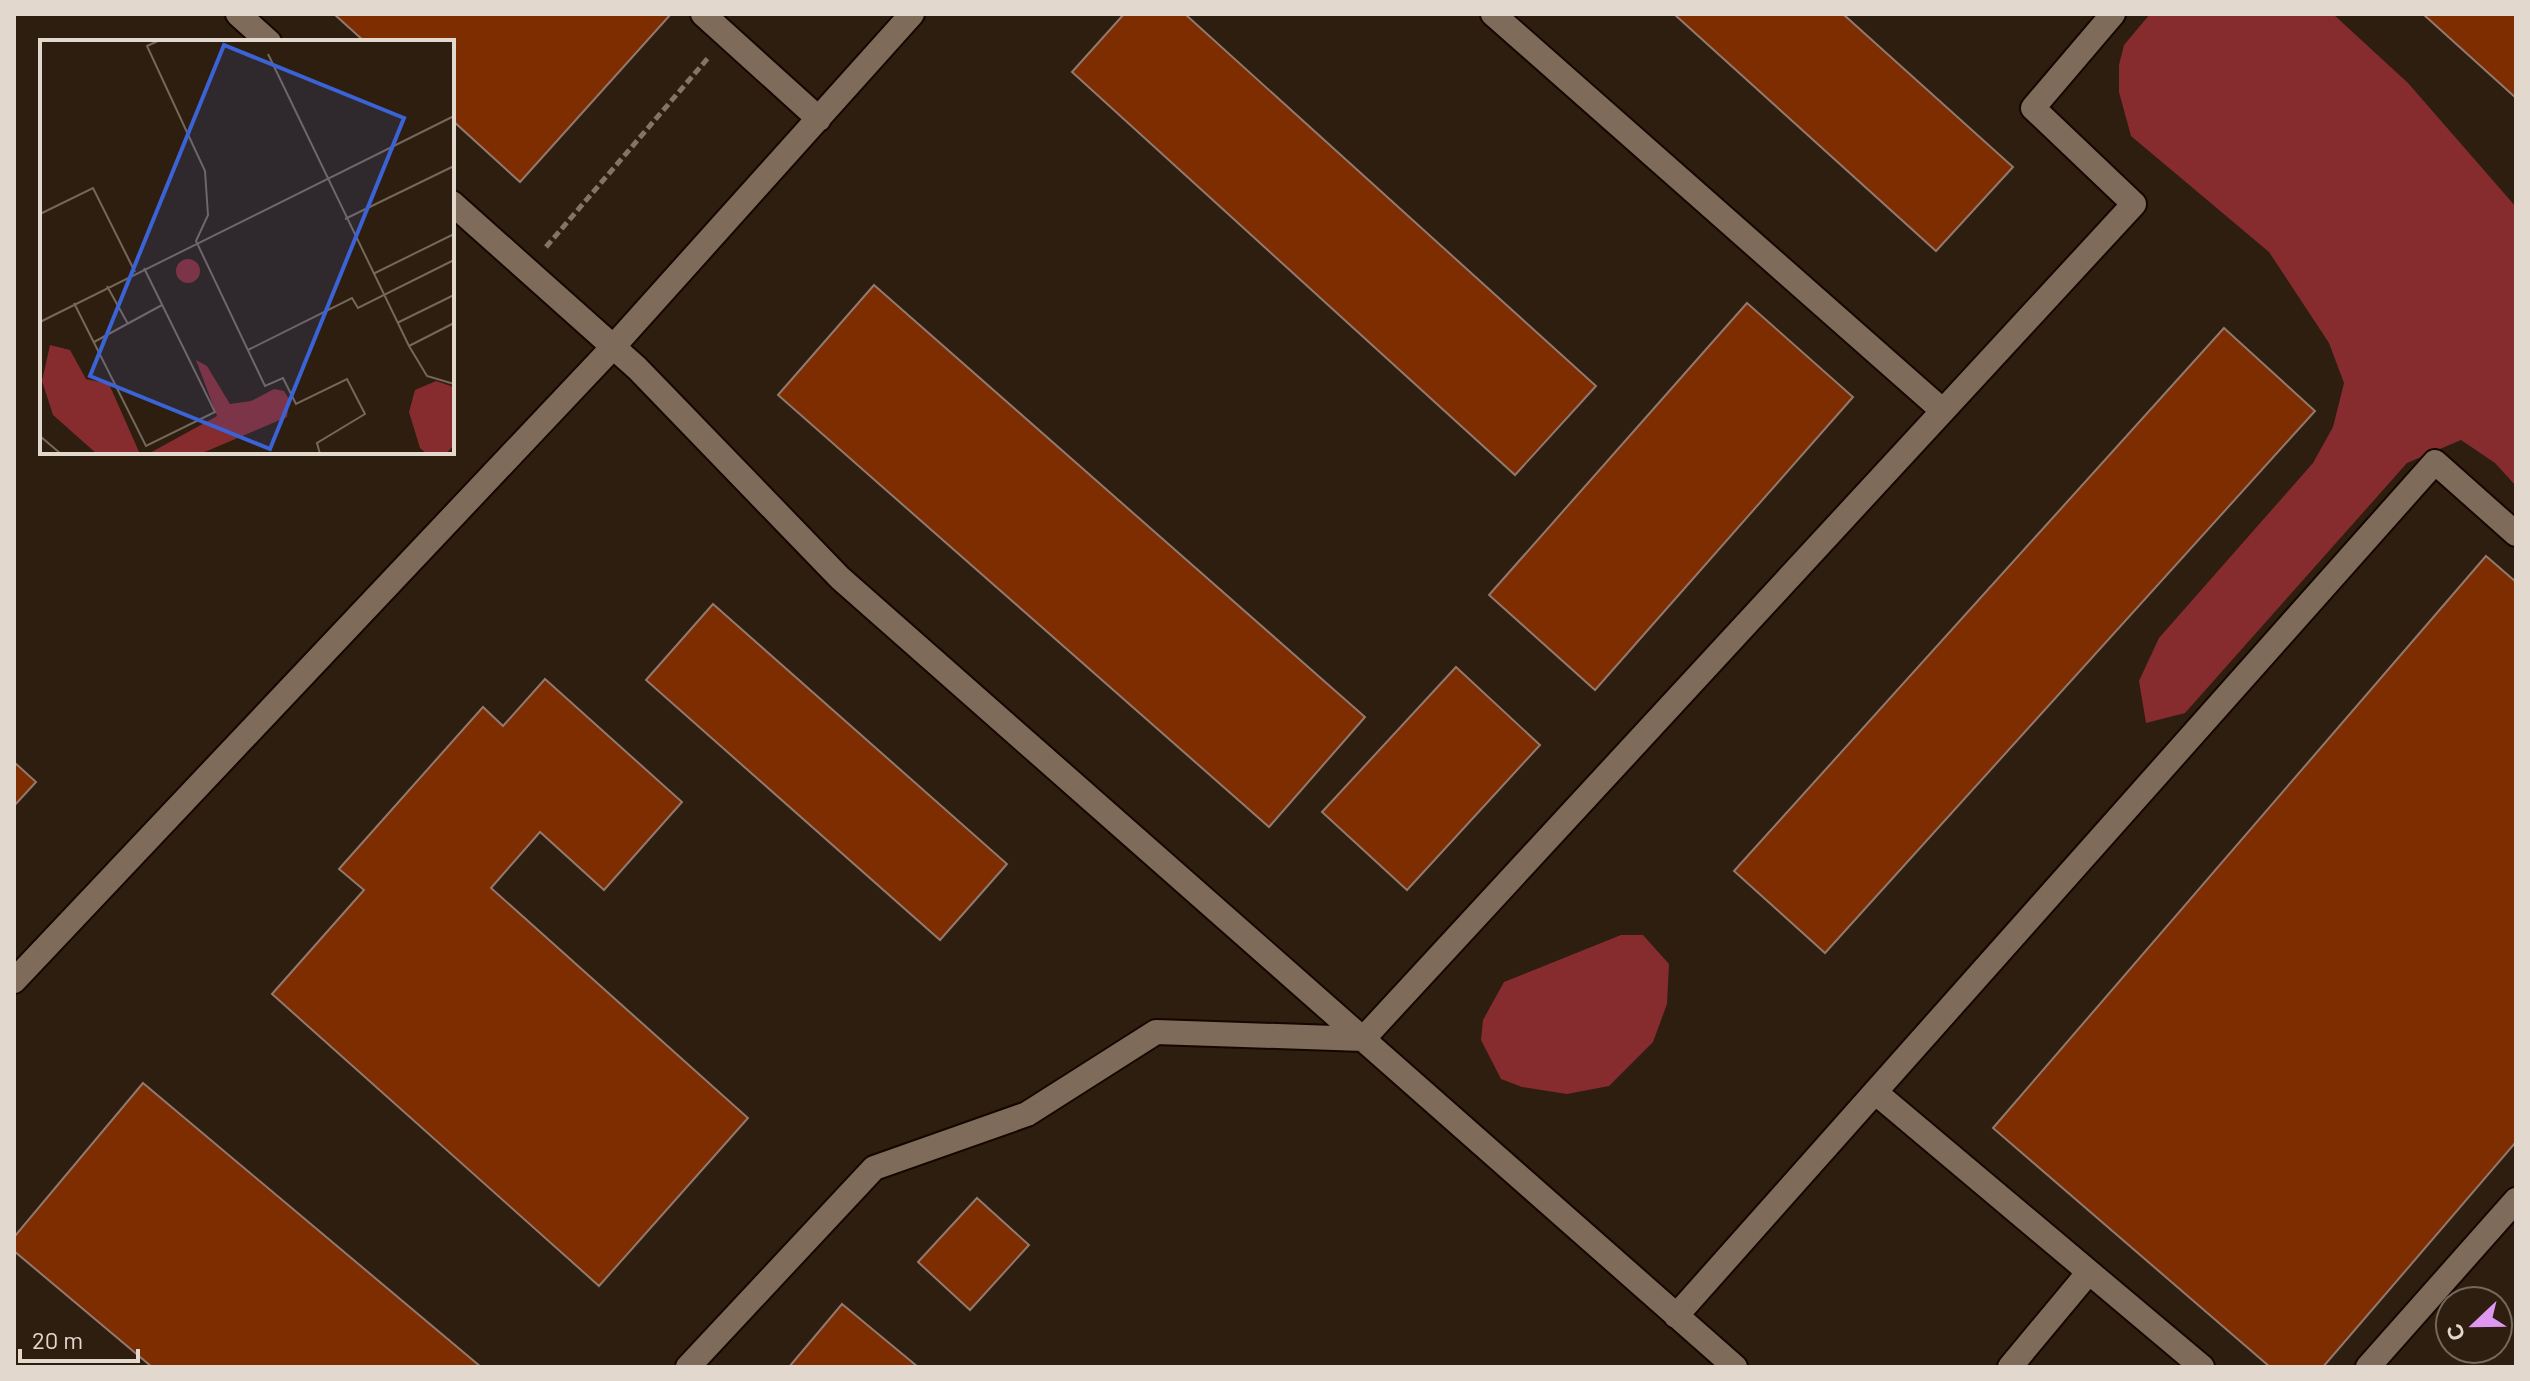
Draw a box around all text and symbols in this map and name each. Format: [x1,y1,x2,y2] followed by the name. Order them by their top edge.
[40,40,454,454] inset map
[2434,1285,2514,1365] north arrow
[20,1313,138,1363] scale bar
[2439,1321,2470,1345] text: С
[32,1325,83,1354] text: 20 m

